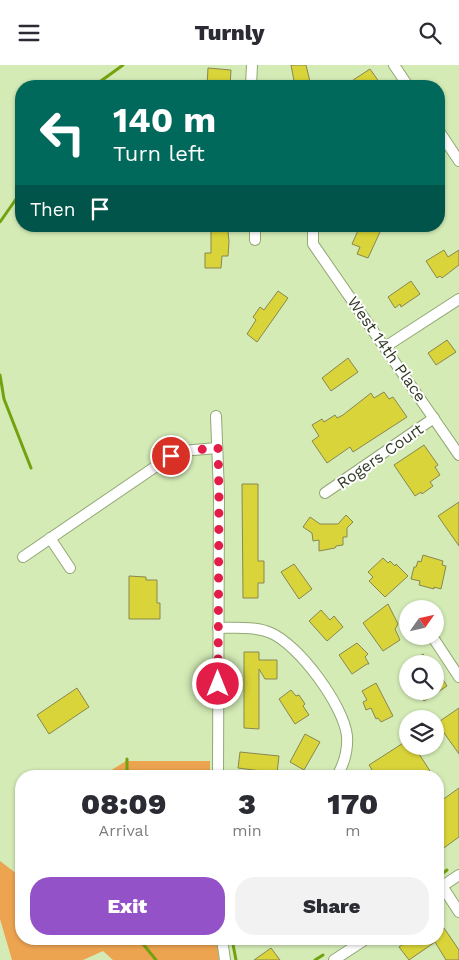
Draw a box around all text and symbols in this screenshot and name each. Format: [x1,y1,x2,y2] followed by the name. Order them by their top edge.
[15,19,43,47] icon: menu
[416,19,444,47] icon: search
[194,20,265,45] text: Turnly
[113,99,216,141] text: 140 m
[30,100,95,165] icon: left
[113,141,205,166] text: Turn left
[86,195,114,223] icon: arrive
[30,198,76,221] text: Then
[344,293,430,405] street label: West 14th Place
[333,419,427,493] street label: Rogers Court
[150,435,192,477] pin
[157,442,185,470] icon: arrive
[399,600,444,645] north arrow
[399,600,444,755] map controls
[399,655,444,700] button: search
[191,657,243,709] position arrow
[399,710,444,755] button: layers
[81,786,166,821] text: 08:09
[238,786,256,821] text: 3
[327,786,378,821] text: 170
[99,821,149,840] text: Arrival
[232,821,262,840] text: min
[345,821,360,840] text: m
[30,877,225,935] button: Exit
[235,877,429,935] button: Share

